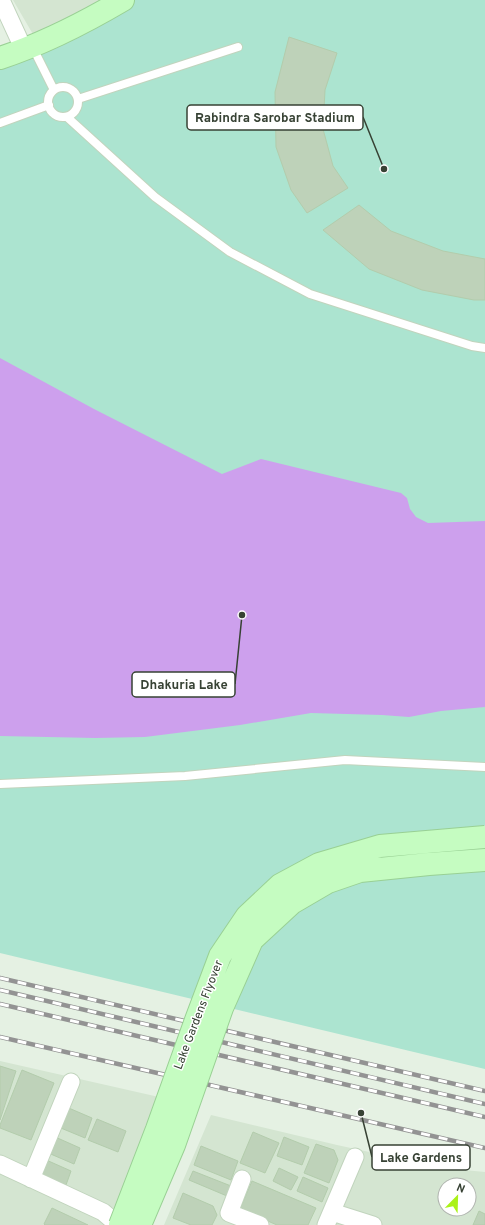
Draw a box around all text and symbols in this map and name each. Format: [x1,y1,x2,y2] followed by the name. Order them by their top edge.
[187,105,363,130] callout: Rabindra Sarobar Stadium
[195,111,355,127] text: Rabindra Sarobar Stadium
[132,672,235,697] callout: Dhakuria Lake
[140,678,228,694] text: Dhakuria Lake
[171,958,227,1072] street label: Lake Gardens Flyover
[372,1145,470,1170] callout: Lake Gardens
[380,1151,462,1167] text: Lake Gardens
[437,1177,477,1217] north arrow
[454,1181,467,1197] text: N

